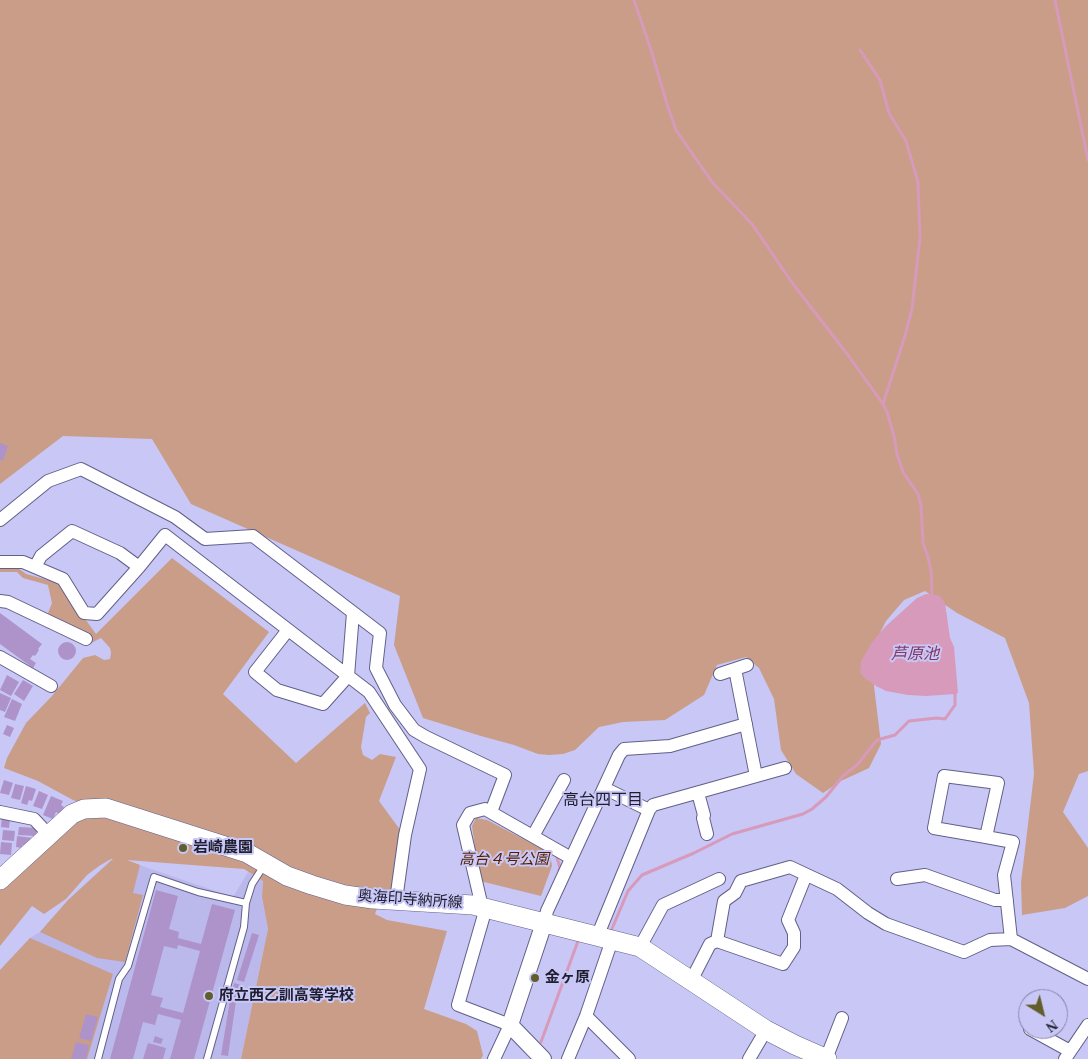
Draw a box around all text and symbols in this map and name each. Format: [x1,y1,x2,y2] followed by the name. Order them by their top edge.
[891,645,939,665] water label: 芦原池
[563,791,643,811] district label: 高台四丁目
[193,839,253,857] place label: 岩崎農園
[177,842,189,854] marker: 岩崎農園
[459,851,549,869] park label: 高台４号公園
[357,887,463,913] street label: 奥海印寺納所線
[545,969,590,987] place label: 金ヶ原
[529,972,541,984] marker: 金ヶ原
[219,987,354,1005] place label: 府立西乙訓高等学校
[1018,989,1068,1039] north arrow
[203,990,215,1002] marker: 府立西乙訓高等学校
[1043,1017,1060,1035] text: N

